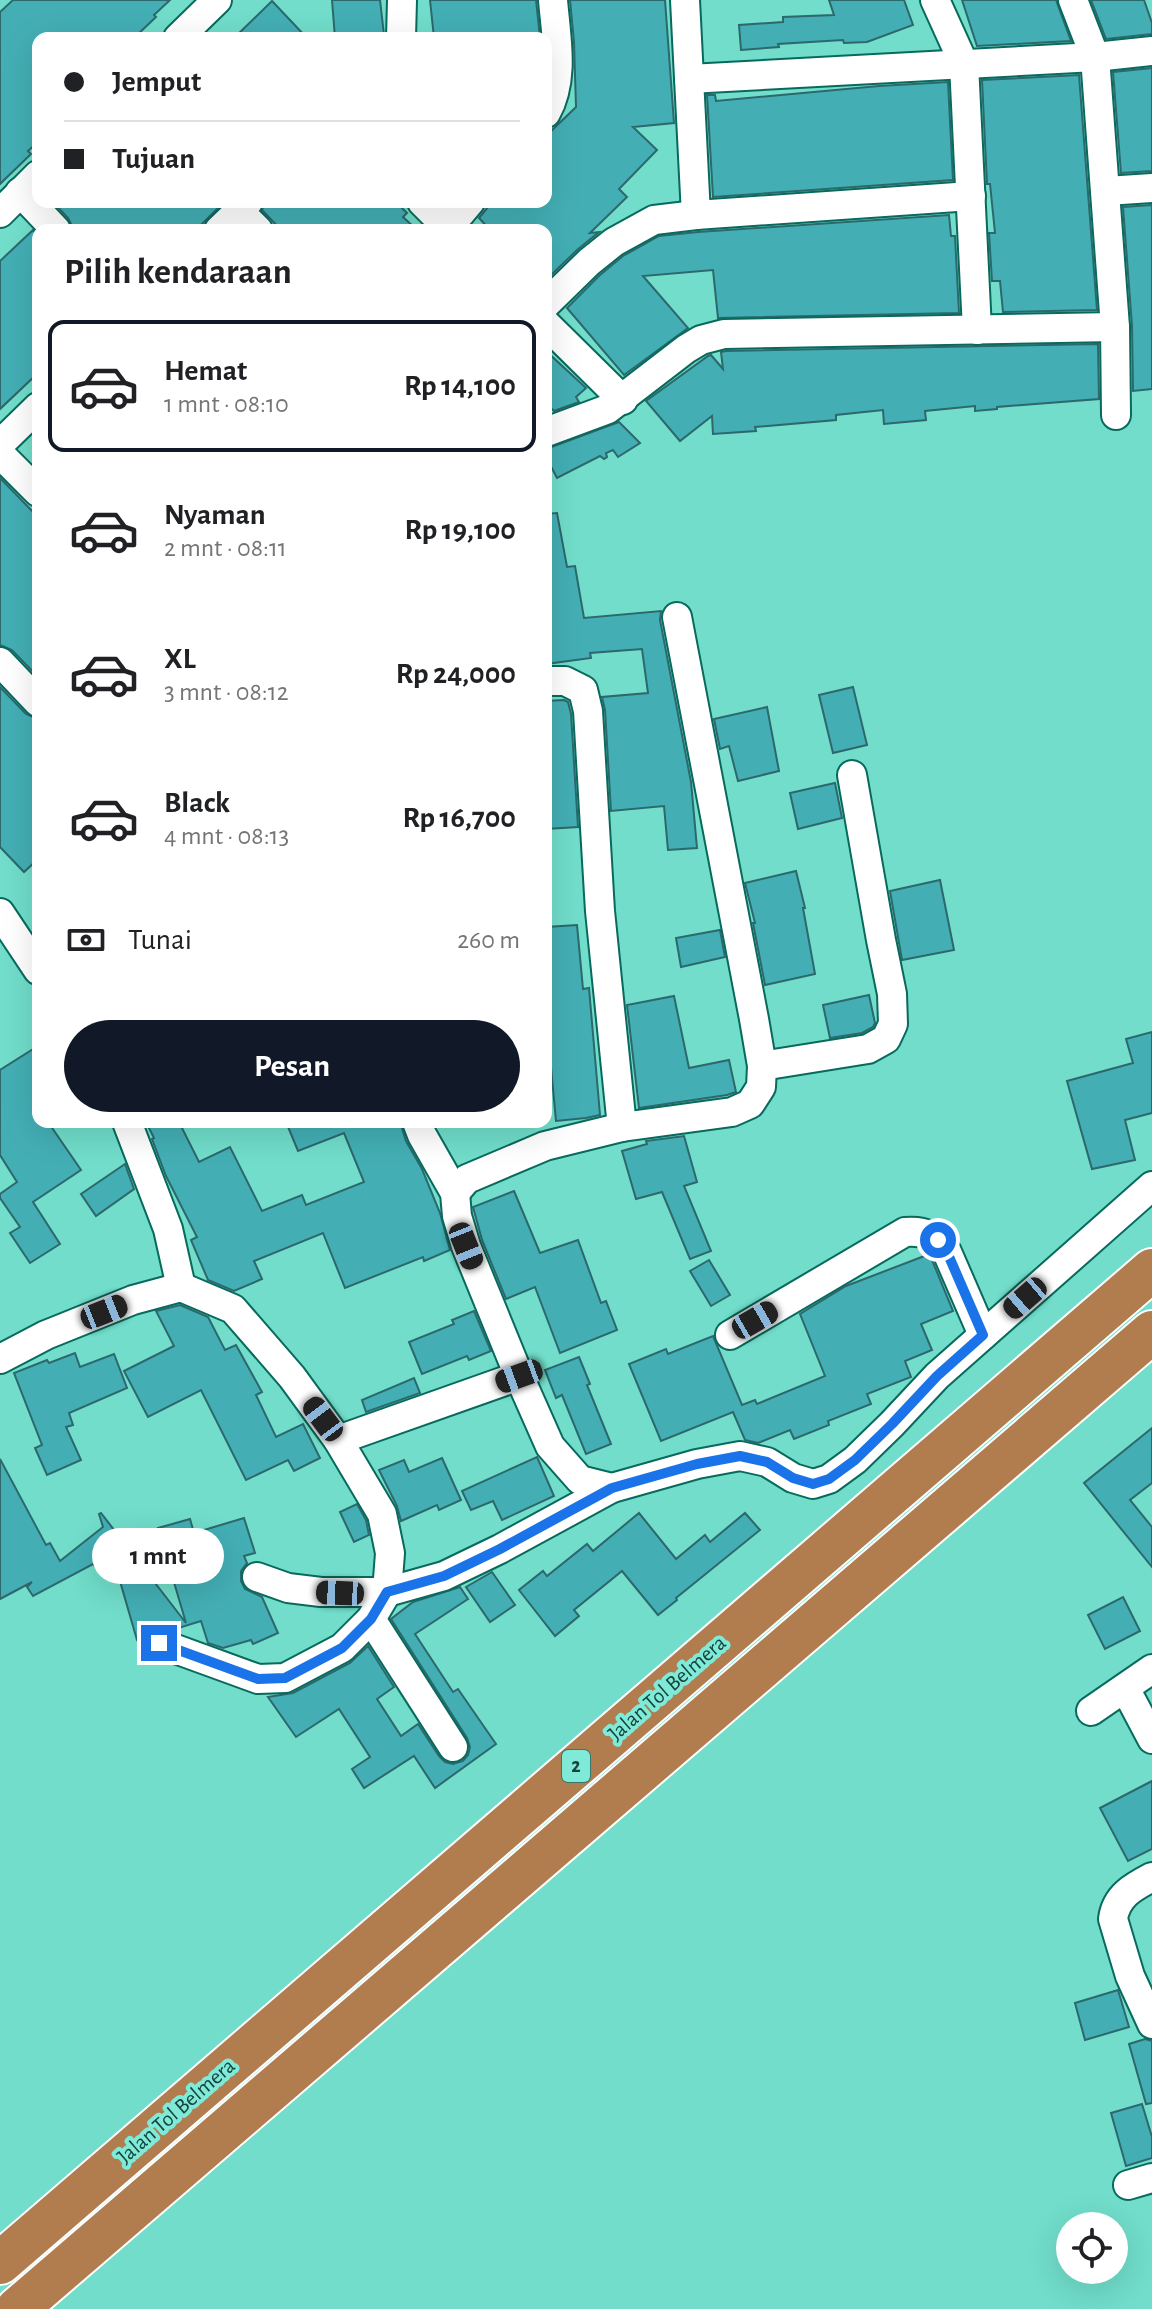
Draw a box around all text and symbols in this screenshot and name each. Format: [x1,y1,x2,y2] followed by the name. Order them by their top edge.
[112,67,201,97] text: Jemput
[112,144,195,174] text: Tujuan
[64,254,292,290] text: Pilih kendaraan
[68,350,140,422] icon: car
[164,356,247,386] text: Hemat
[404,371,516,401] text: Rp 14,100
[164,391,289,417] text: 1 mnt · 08:10
[68,494,140,566] icon: car
[164,500,266,530] text: Nyaman
[405,515,516,545] text: Rp 19,100
[164,535,287,561] text: 2 mnt · 08:11
[68,638,140,710] icon: car
[164,644,196,674] text: XL
[396,659,516,689] text: Rp 24,000
[164,679,289,705] text: 3 mnt · 08:12
[68,782,140,854] icon: car
[164,788,230,818] text: Black
[402,803,516,833] text: Rp 16,700
[164,823,289,849] text: 4 mnt · 08:13
[64,918,108,962] icon: cash
[128,925,192,955] text: Tunai
[457,927,520,953] text: 260 m
[64,1020,520,1112] button: Pesan
[446,1219,486,1273] car
[920,1222,956,1258] route start
[999,1273,1051,1323] car
[77,1292,131,1332] car
[728,1298,782,1342] car
[492,1357,546,1395] car
[299,1393,347,1445] car
[93,1527,225,1583] callout: 1 mnt
[130,1543,186,1569] text: 1 mnt
[316,1580,364,1606] car
[141,1625,177,1661] route end
[604,1631,730,1745] street label: Jalan Tol Belmera
[562,1750,590,1782] road number: 2
[113,2054,239,2168] street label: Jalan Tol Belmera
[1056,2212,1128,2284] map controls
[1056,2212,1128,2284] button: locate

